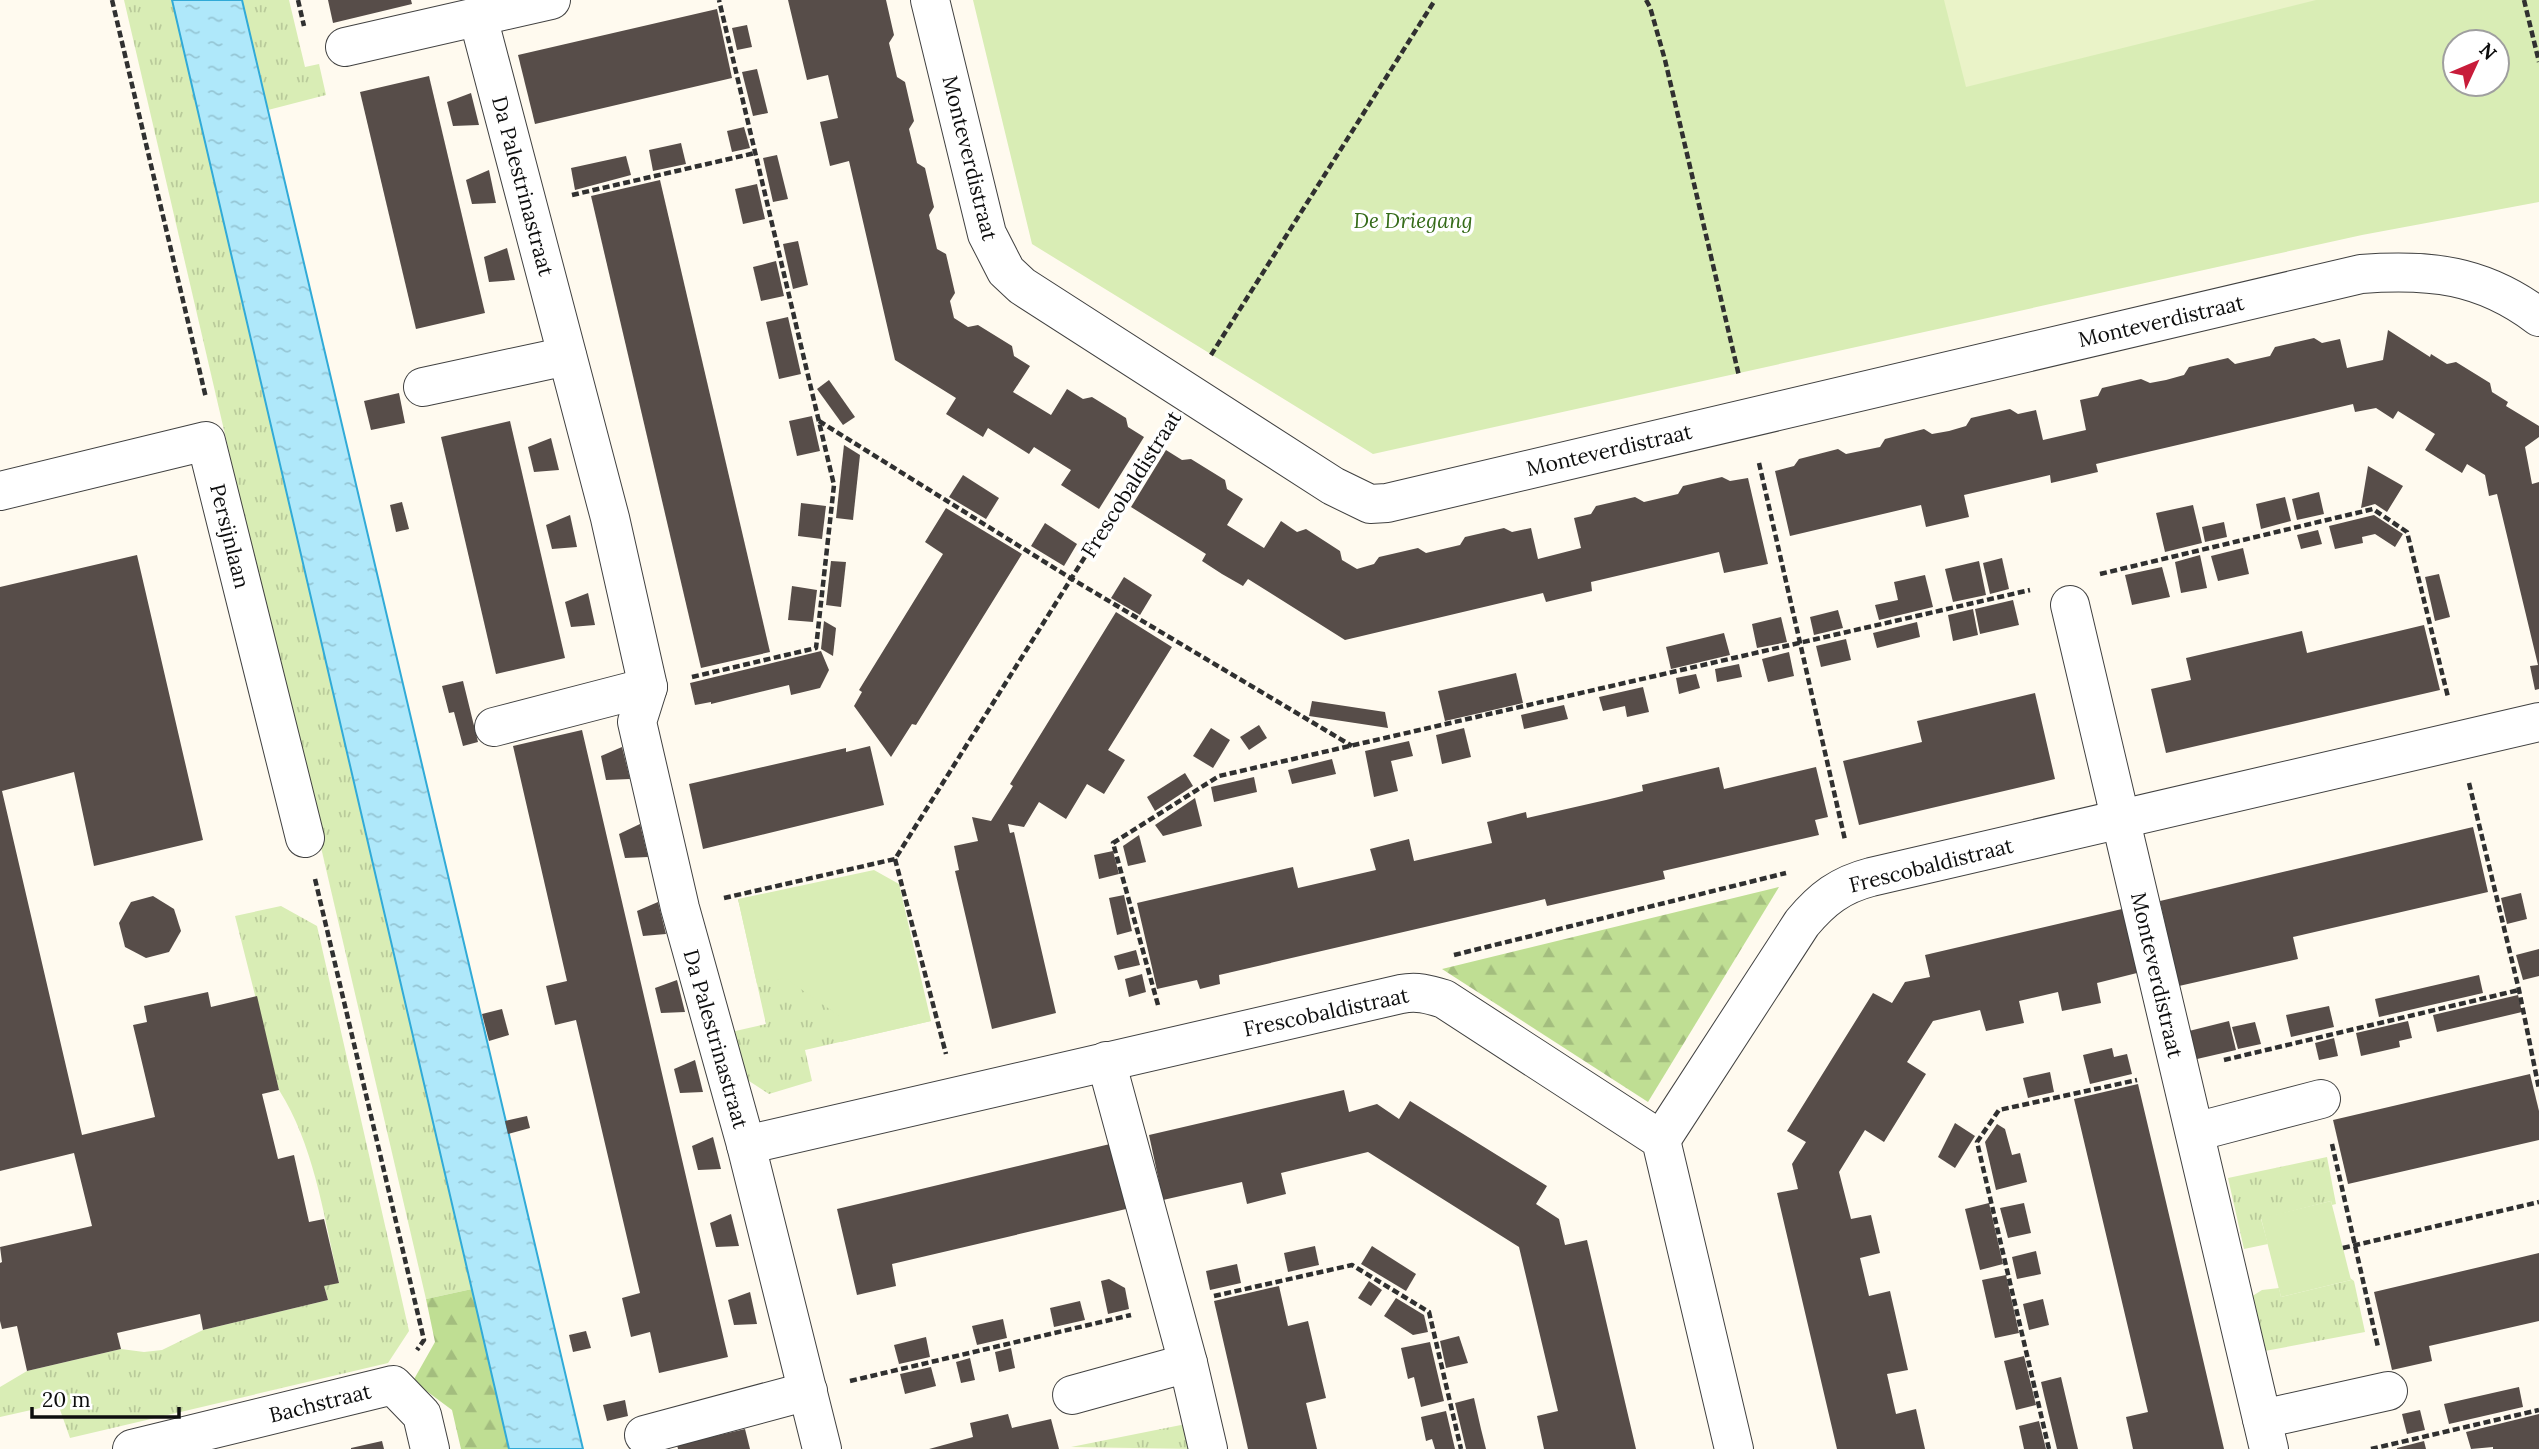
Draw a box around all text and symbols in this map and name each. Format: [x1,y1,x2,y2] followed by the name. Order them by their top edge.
[2441,28,2511,98] north arrow
[2474,38,2502,65] text: N
[936,73,1004,244] street label: Monteverdistraat
[486,93,560,280] street label: Da Palestrinastraat
[1353,207,1473,234] park label: De Driegang
[2076,289,2247,353] street label: Monteverdistraat
[1075,405,1188,563] street label: Frescobaldistraat
[1524,418,1695,482] street label: Monteverdistraat
[204,481,256,591] street label: Persijnlaan
[1846,831,2017,898] street label: Frescobaldistraat
[2125,890,2189,1061] street label: Monteverdistraat
[677,946,755,1133] street label: Da Palestrinastraat
[1241,981,1412,1043] street label: Frescobaldistraat
[32,1376,178,1420] scale bar
[266,1377,375,1429] street label: Bachstraat
[42,1386,91,1413] text: 20 m

